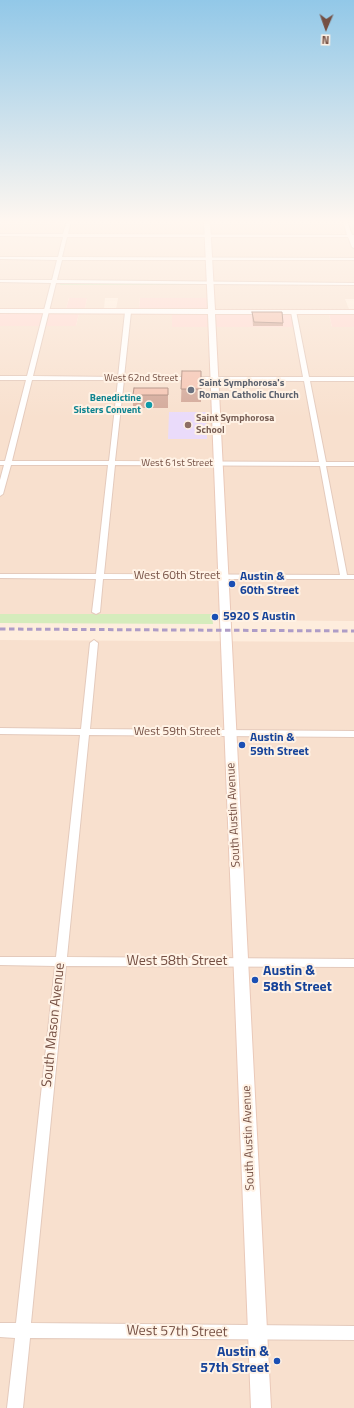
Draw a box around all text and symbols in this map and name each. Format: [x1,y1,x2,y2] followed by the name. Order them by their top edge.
[306,8,346,48] north arrow
[321,32,330,48] text: N
[104,373,178,385] street label: West 62nd Street
[199,378,299,402] place label: Saint Symphorosa's Roman Catholic Church
[186,385,196,395] marker: Saint Symphorosa's Roman Catholic Church
[74,393,141,416] place label: Benedictine Sisters Convent
[144,400,154,410] marker: Benedictine Sisters Convent
[196,413,274,436] place label: Saint Symphorosa School
[183,420,193,430] marker: Saint Symphorosa School
[141,458,213,470] street label: West 61st Street
[134,569,220,583] street label: West 60th Street
[240,570,299,598] place label: Austin & 60th Street
[227,579,237,589] marker: Austin & 60th Street
[223,610,295,624] place label: 5920 S Austin
[210,612,220,622] marker: 5920 S Austin
[134,725,220,739] street label: West 59th Street
[250,731,309,759] place label: Austin & 59th Street
[237,740,247,750] marker: Austin & 59th Street
[224,762,244,868] street label: South Austin Avenue
[127,954,227,970] street label: West 58th Street
[39,962,69,1088] street label: South Mason Avenue
[263,964,332,996] place label: Austin & 58th Street
[250,975,260,985] marker: Austin & 58th Street
[240,1085,258,1191] street label: South Austin Avenue
[126,1323,228,1341] street label: West 57th Street
[200,1345,269,1378] place label: Austin & 57th Street
[272,1356,282,1366] marker: Austin & 57th Street

